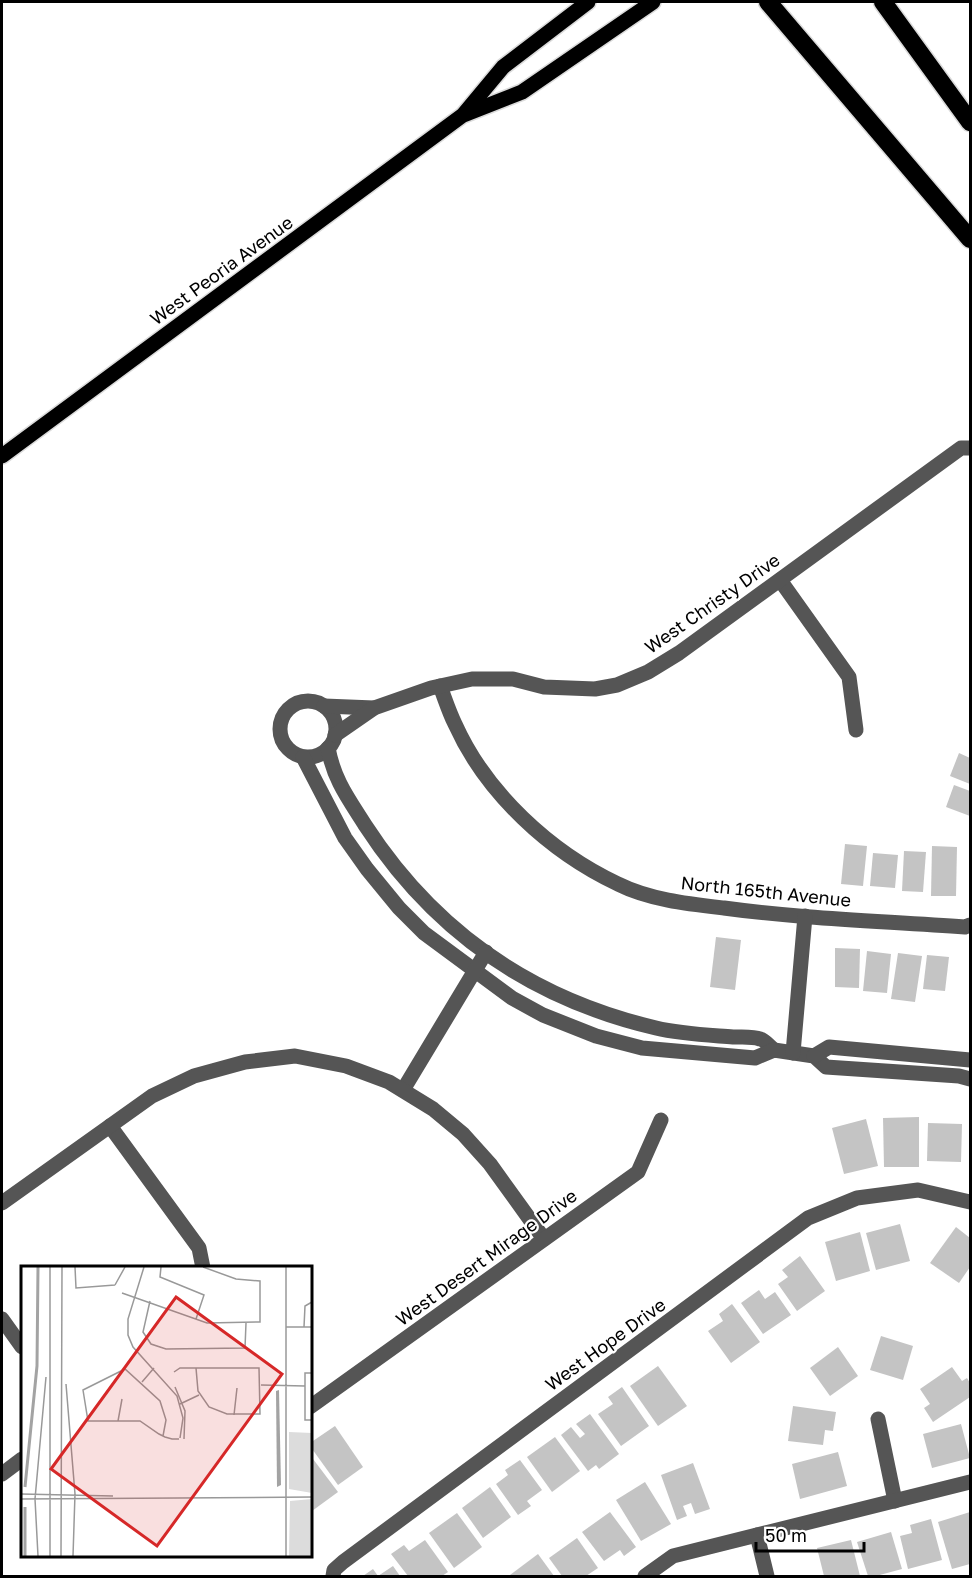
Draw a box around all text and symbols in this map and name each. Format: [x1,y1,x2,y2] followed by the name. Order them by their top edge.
[145,211,297,329] street label: West Peoria Avenue
[640,548,784,658] street label: West Christy Drive
[680,871,852,911] street label: North 165th Avenue
[391,1184,581,1330] street label: West Desert Mirage Drive
[21,1266,312,1557] inset map
[541,1293,669,1395] street label: West Hope Drive
[756,1515,864,1553] scale bar
[765,1524,807,1546] text: 50 m

